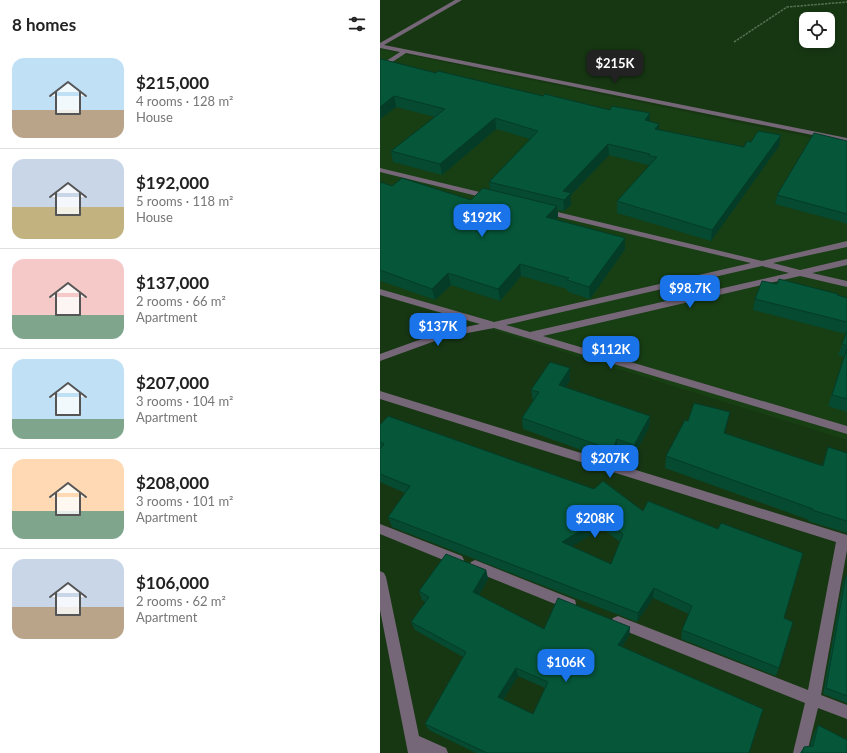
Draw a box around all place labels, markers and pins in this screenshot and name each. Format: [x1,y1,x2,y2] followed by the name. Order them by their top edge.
[587,50,643,84] pin: $215K
[454,204,510,238] pin: $192K
[657,275,723,309] pin: $98.7K
[410,313,466,347] pin: $137K
[583,336,639,370] pin: $112K
[582,445,638,479] pin: $207K
[567,505,623,539] pin: $208K
[538,649,594,683] pin: $106K

